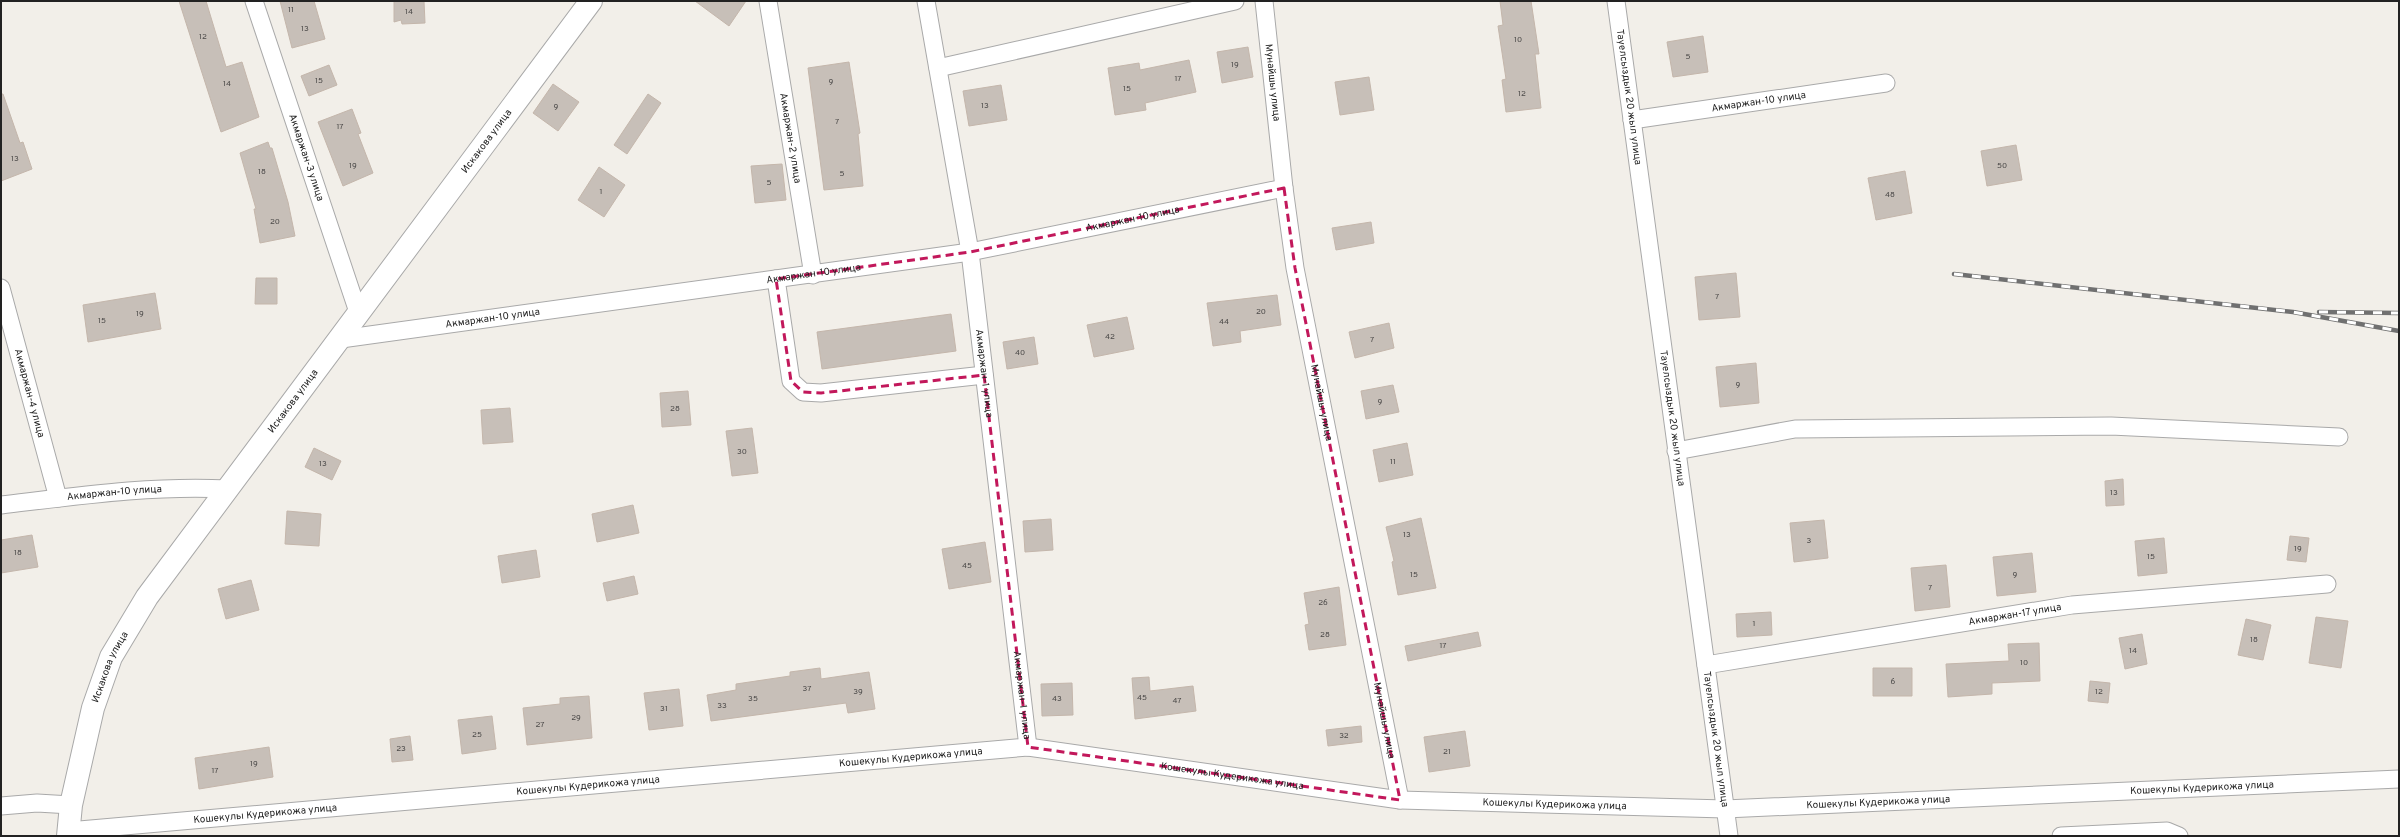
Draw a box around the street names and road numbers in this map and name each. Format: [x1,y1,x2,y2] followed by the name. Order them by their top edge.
[1613,28,1645,166] street label: Тауелсыздык 20 жыл улица
[1262,43,1283,122] street label: Мунайшы улица
[1711,88,1807,115] street label: Акмаржан-10 улица
[777,92,804,184] street label: Акмаржан-2 улица
[458,107,515,176] street label: Искакова улица
[286,112,327,203] street label: Акмаржан-3 улица
[1085,203,1181,235] street label: Акмаржан-10 улица
[765,261,862,287] street label: Акмаржан-10 улица
[444,305,541,331] street label: Акмаржан-10 улица
[973,328,996,418] street label: Акмаржан-1 улица
[11,347,48,439] street label: Акмаржан-4 улица
[1657,350,1688,487] street label: Тауелсыздык 20 жыл улица
[1308,363,1335,442] street label: Мунайшы улица
[265,366,321,436] street label: Искакова улица
[66,482,162,504] street label: Акмаржан-10 улица
[1968,600,2062,628] street label: Акмаржан-17 улица
[89,629,131,704] street label: Искакова улица
[1010,650,1034,740] street label: Акмаржан-1 улица
[1700,671,1732,808] street label: Тауелсыздык 20 жыл улица
[1370,681,1398,760] street label: Мунайшы улица
[838,745,983,770] street label: Кошекулы Кудерикожа улица
[1160,760,1304,793] street label: Кошекулы Кудерикожа улица
[516,773,660,798] street label: Кошекулы Кудерикожа улица
[2130,778,2274,797] street label: Кошекулы Кудерикожа улица
[1806,792,1951,812] street label: Кошекулы Кудерикожа улица
[1482,796,1627,813] street label: Кошекулы Кудерикожа улица
[193,801,338,826] street label: Кошекулы Кудерикожа улица

